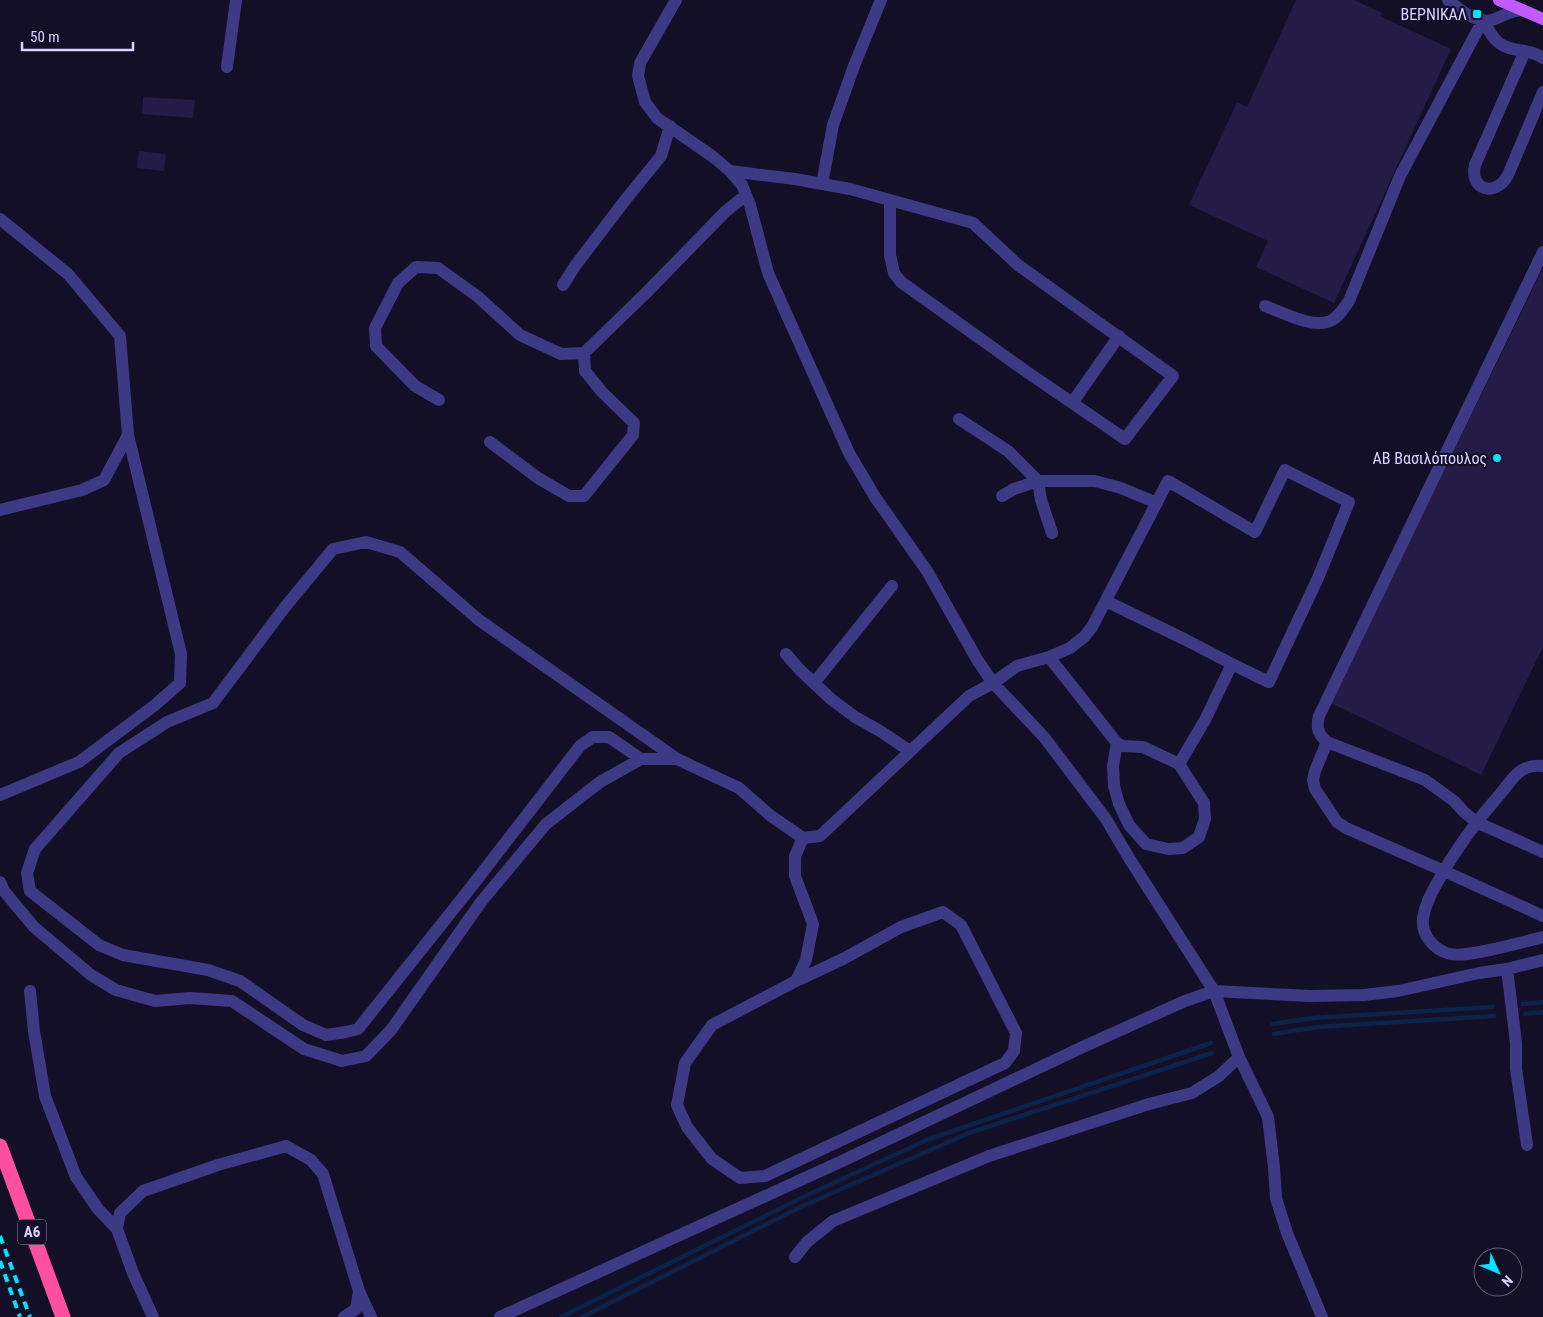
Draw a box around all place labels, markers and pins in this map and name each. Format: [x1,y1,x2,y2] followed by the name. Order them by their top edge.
[1400,5,1467,24] place label: ΒΕΡΝΙΚΑΛ
[1471,8,1483,20] marker: ΒΕΡΝΙΚΑΛ
[1373,449,1487,468] place label: ΑΒ Βασιλόπουλος
[1491,452,1503,464] marker: ΑΒ Βασιλόπουλος

